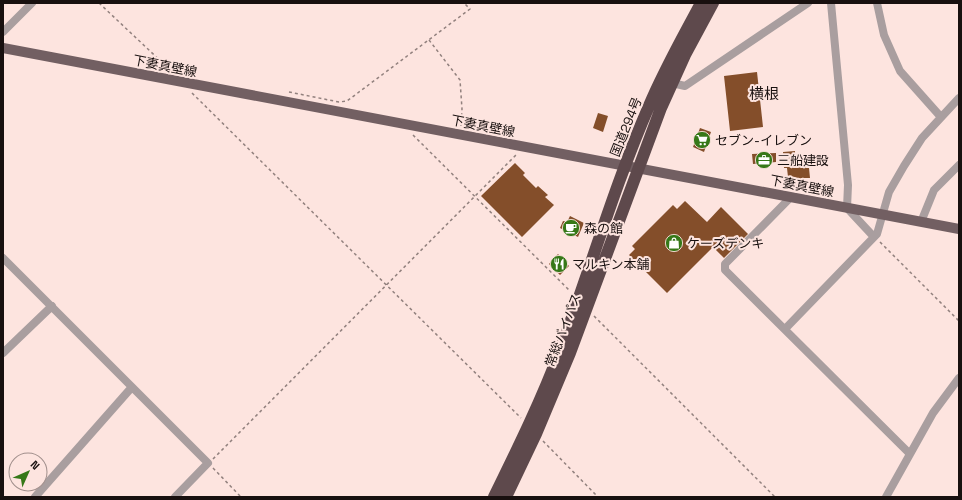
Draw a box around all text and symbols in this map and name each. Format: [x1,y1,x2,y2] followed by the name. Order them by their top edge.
[131,51,199,81] street label: 下妻真壁線
[749,84,779,103] district label: 横根
[606,95,646,159] street label: 国道294号
[449,111,517,141] street label: 下妻真壁線
[692,130,712,150] supermarket icon: セブン-イレブン
[715,132,812,149] place label: セブン-イレブン
[754,150,774,170] office icon: 三船建設
[777,152,829,169] place label: 三船建設
[768,171,836,201] street label: 下妻真壁線
[561,218,581,238] cafe icon: 森の館
[584,220,623,237] place label: 森の館
[664,233,684,253] shop icon: ケーズデンキ
[687,235,764,252] place label: ケーズデンキ
[549,254,569,274] restaurant icon: マルキン本舗
[572,256,650,273] place label: マルキン本舗
[541,291,585,369] street label: 常総バイパス
[8,452,48,492] north arrow
[28,457,43,472] text: N

